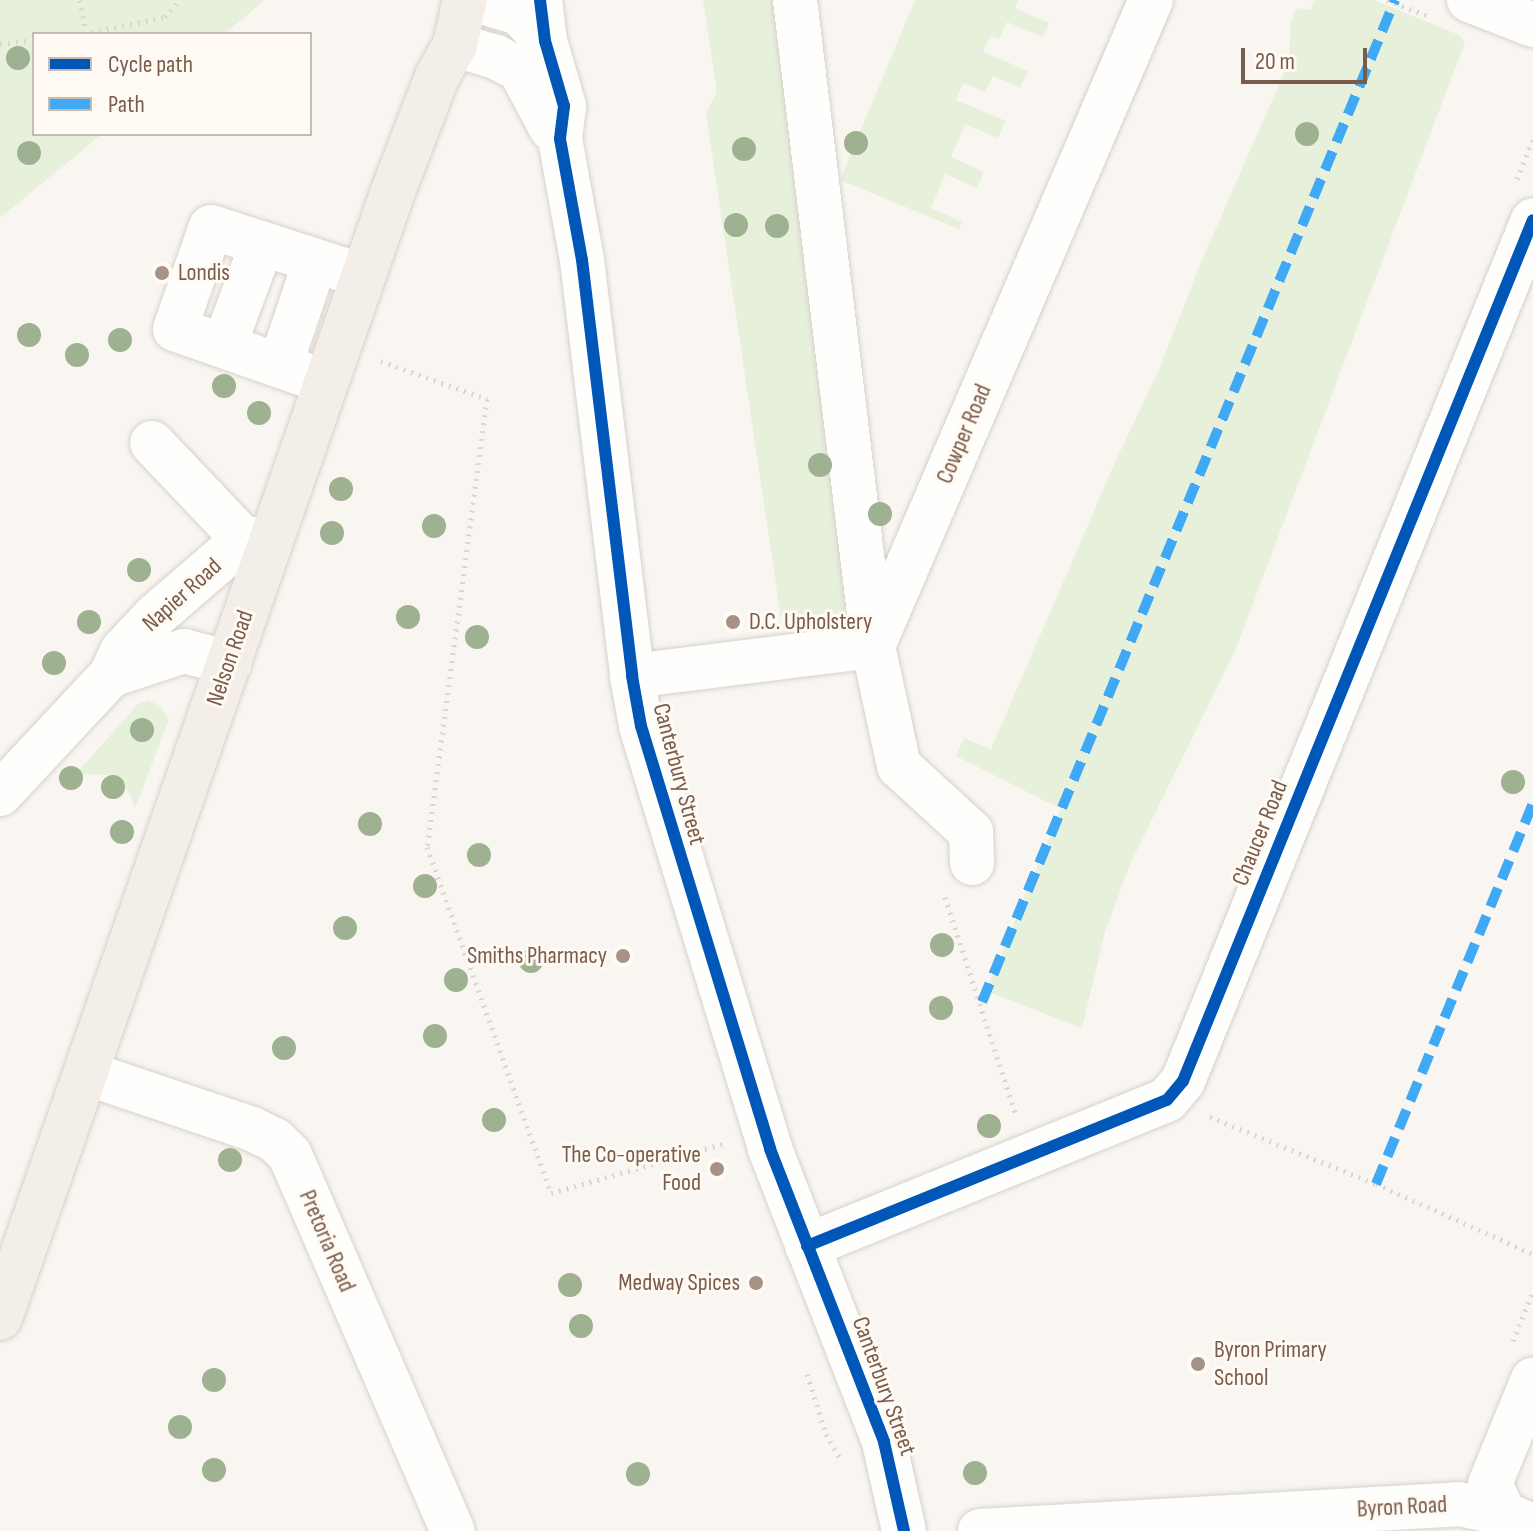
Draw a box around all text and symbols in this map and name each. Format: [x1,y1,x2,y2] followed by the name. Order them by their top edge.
[32,32,312,136] legend
[1245,32,1371,82] scale bar
[1255,47,1295,76] text: 20 m
[108,50,193,79] text: Cycle path
[108,90,145,119] text: Path
[178,259,230,287] place label: Londis
[153,264,171,282] marker: Londis
[930,380,998,488] street label: Cowper Road
[137,552,227,638] street label: Napier Road
[200,607,260,709] street label: Nelson Road
[749,608,872,636] place label: D.C. Upholstery
[724,613,742,631] marker: D.C. Upholstery
[646,700,712,848] street label: Canterbury Street
[1226,776,1294,890] street label: Chaucer Road
[467,942,607,970] place label: Smiths Pharmacy
[614,947,632,965] marker: Smiths Pharmacy
[562,1141,701,1197] place label: The Co-operative Food
[708,1160,726,1178] marker: The Co-operative Food
[293,1186,361,1296] street label: Pretoria Road
[618,1269,740,1297] place label: Medway Spices
[747,1274,765,1292] marker: Medway Spices
[846,1313,922,1459] street label: Canterbury Street
[1214,1336,1327,1392] place label: Byron Primary School
[1189,1355,1207,1373] marker: Byron Primary School
[1356,1490,1448,1524] street label: Byron Road

